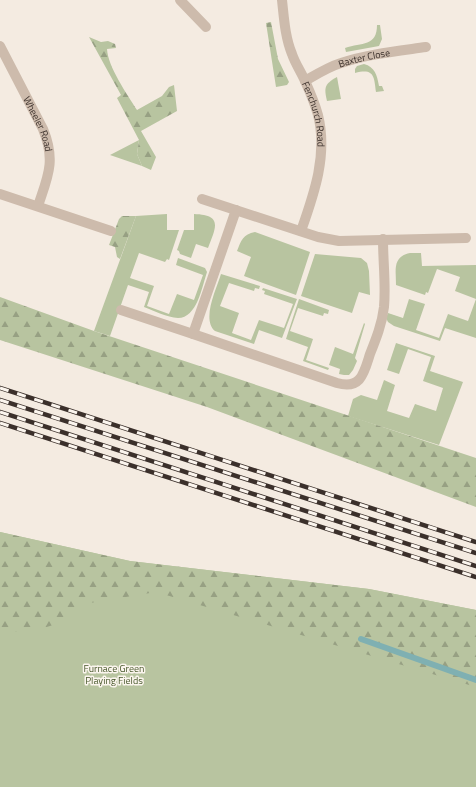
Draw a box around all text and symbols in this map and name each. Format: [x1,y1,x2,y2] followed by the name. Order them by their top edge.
[336,45,391,71] street label: Baxter Close
[298,79,328,147] street label: Fenchurch Road
[19,94,56,153] street label: Wheeler Road
[84,661,144,688] park label: Furnace Green Playing Fields

